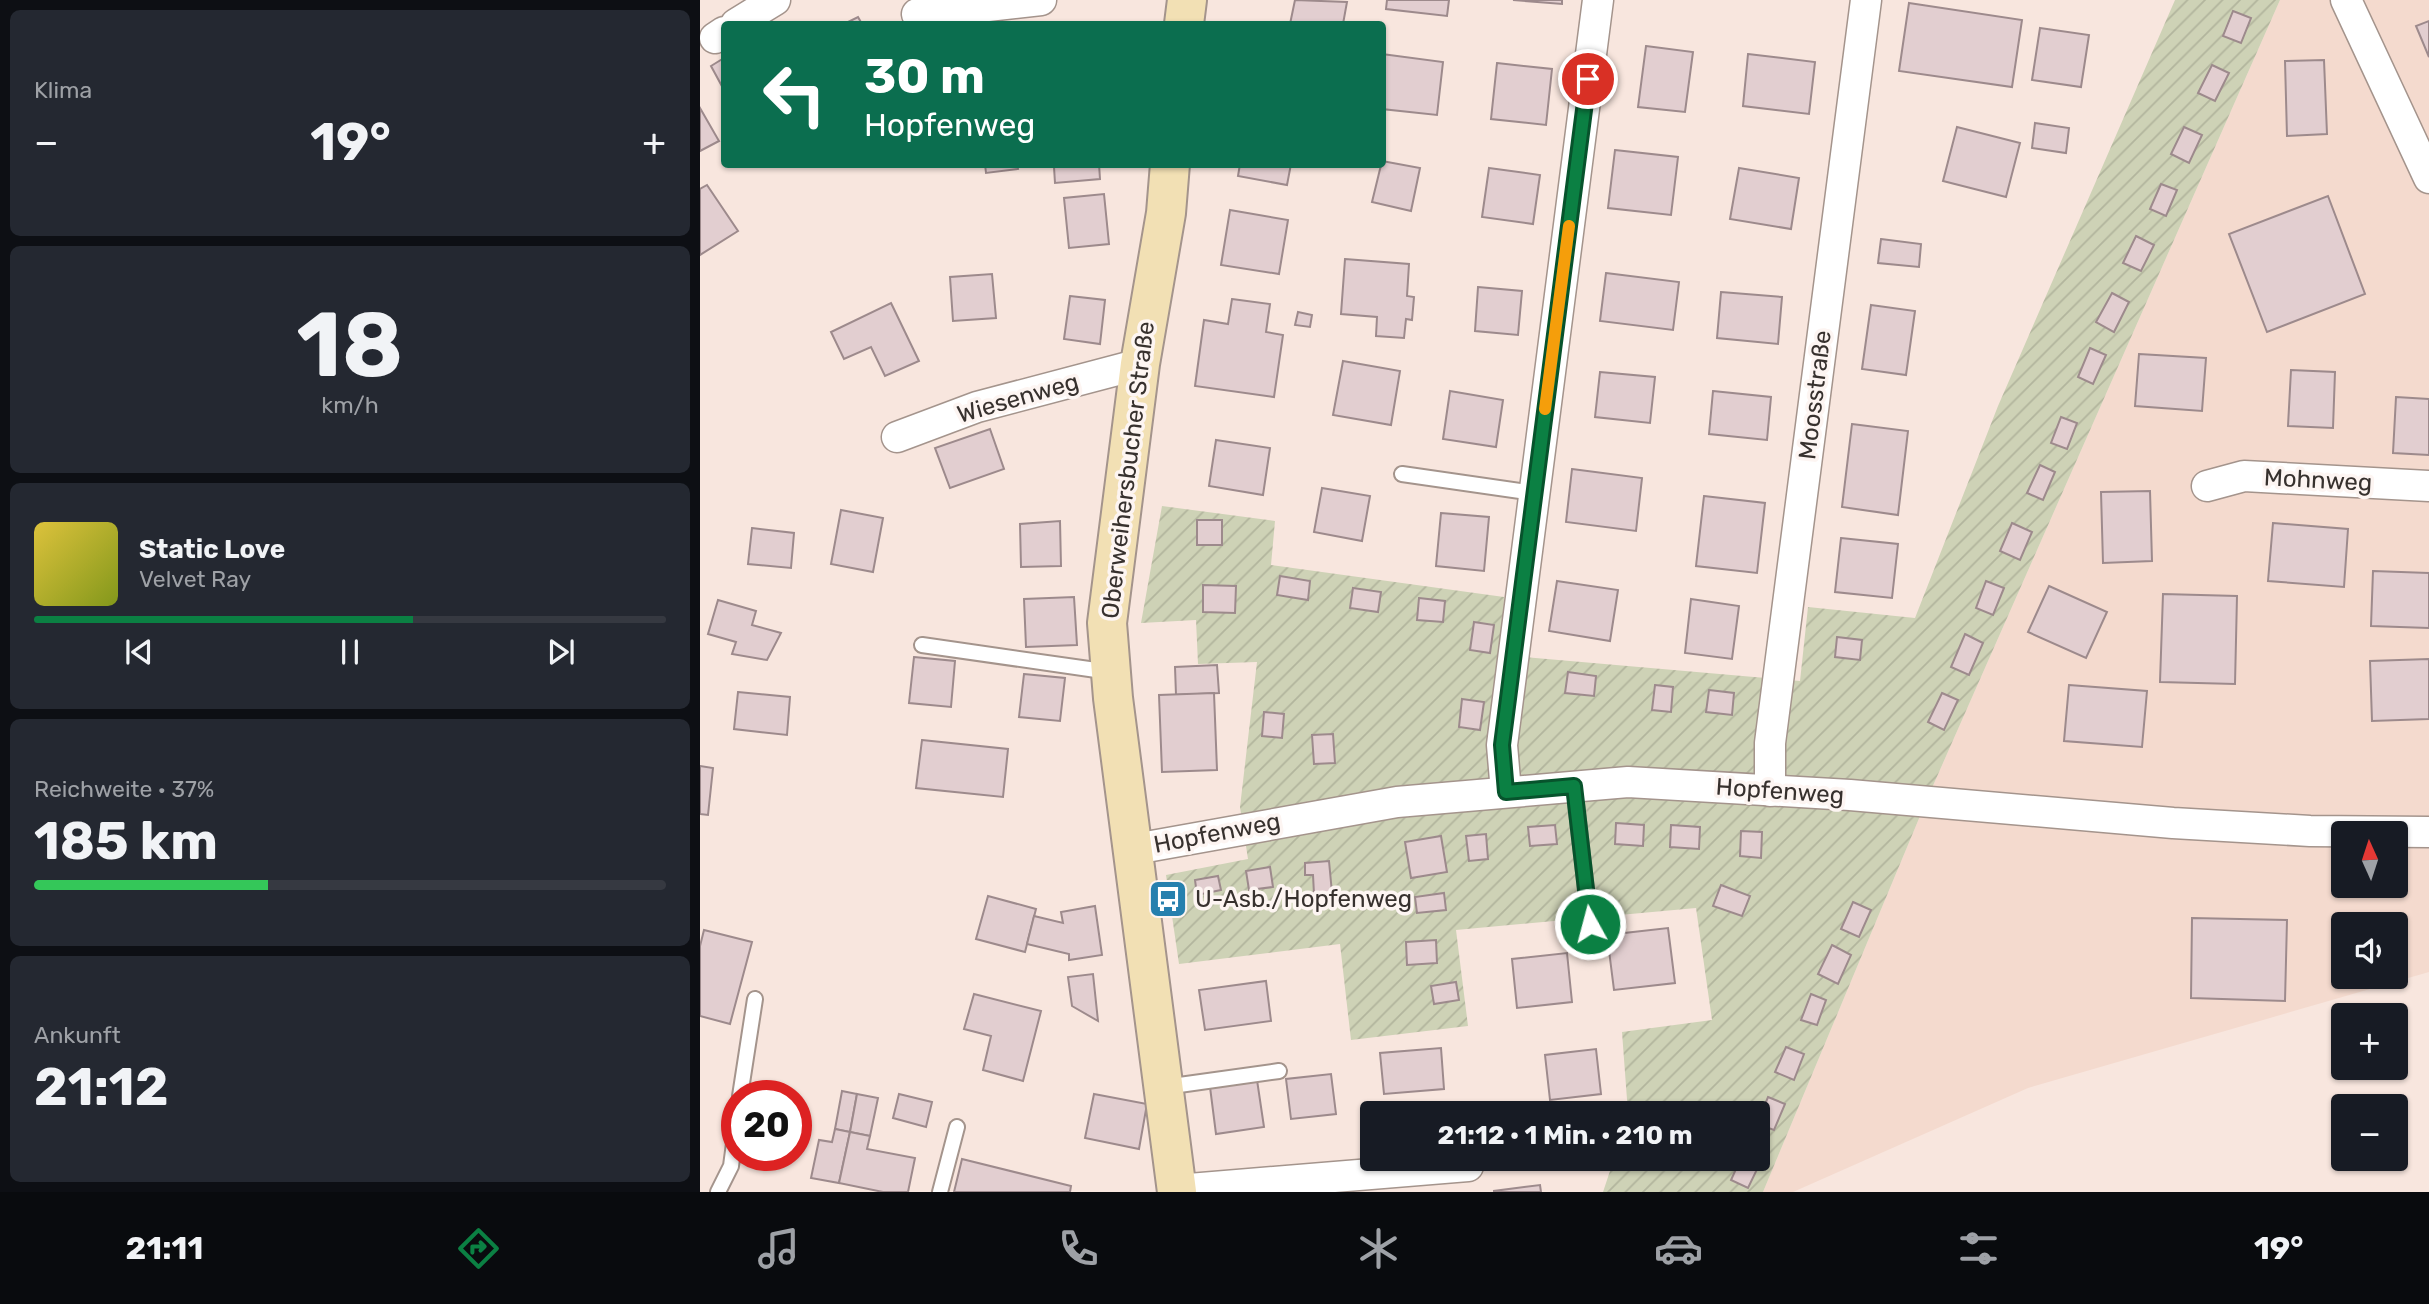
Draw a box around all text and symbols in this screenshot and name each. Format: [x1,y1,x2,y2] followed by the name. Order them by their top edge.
[864,47,985,105] text: 30 m
[749,49,840,140] icon: left
[1558,49,1618,109] pin
[1569,60,1607,98] icon: arrive
[34,76,92,104] text: Klima
[864,106,1035,144] text: Hopfenweg
[310,111,391,173] text: 19°
[34,119,59,165] text: −
[642,119,666,165] text: +
[297,291,403,399] text: 18
[1096,320,1160,620] street label: Oberweihersbucher Straße
[1793,329,1837,461] street label: Moosstraße
[954,367,1082,429] street label: Wiesenweg
[321,391,379,419] text: km/h
[2263,463,2373,497] street label: Mohnweg
[139,534,285,565] text: Static Love
[139,565,251,593] text: Velvet Ray
[120,633,158,671] icon: previous
[331,633,369,671] icon: pause
[542,633,580,671] icon: next
[1715,773,1845,809] street label: Hopfenweg
[34,775,214,803] text: Reichweite · 37%
[1151,807,1283,859] street label: Hopfenweg
[34,810,218,872] text: 185 km
[2331,821,2408,898] north arrow
[2331,821,2408,1171] map controls
[1147,878,1189,920] bus stop icon: U-Asb./Hopfenweg
[1195,885,1412,913] place label: U-Asb./Hopfenweg
[1553,887,1627,961] position arrow
[2331,912,2408,989] button: sound
[2331,1003,2408,1080] button: +
[34,1021,121,1049] text: Ankunft
[34,1056,168,1118] text: 21:12
[721,1080,812,1171] speed limit sign: 20
[2331,1094,2408,1171] button: −
[1438,1120,1692,1151] text: 21:12 · 1 Min. · 210 m
[454,1224,503,1273] icon: directions
[754,1224,803,1273] icon: music
[1054,1224,1103,1273] icon: phone
[1354,1224,1403,1273] icon: climate
[1654,1224,1703,1273] icon: car
[1954,1224,2003,1273] icon: filters
[125,1229,203,1267] text: 21:11
[2254,1229,2303,1267] text: 19°

